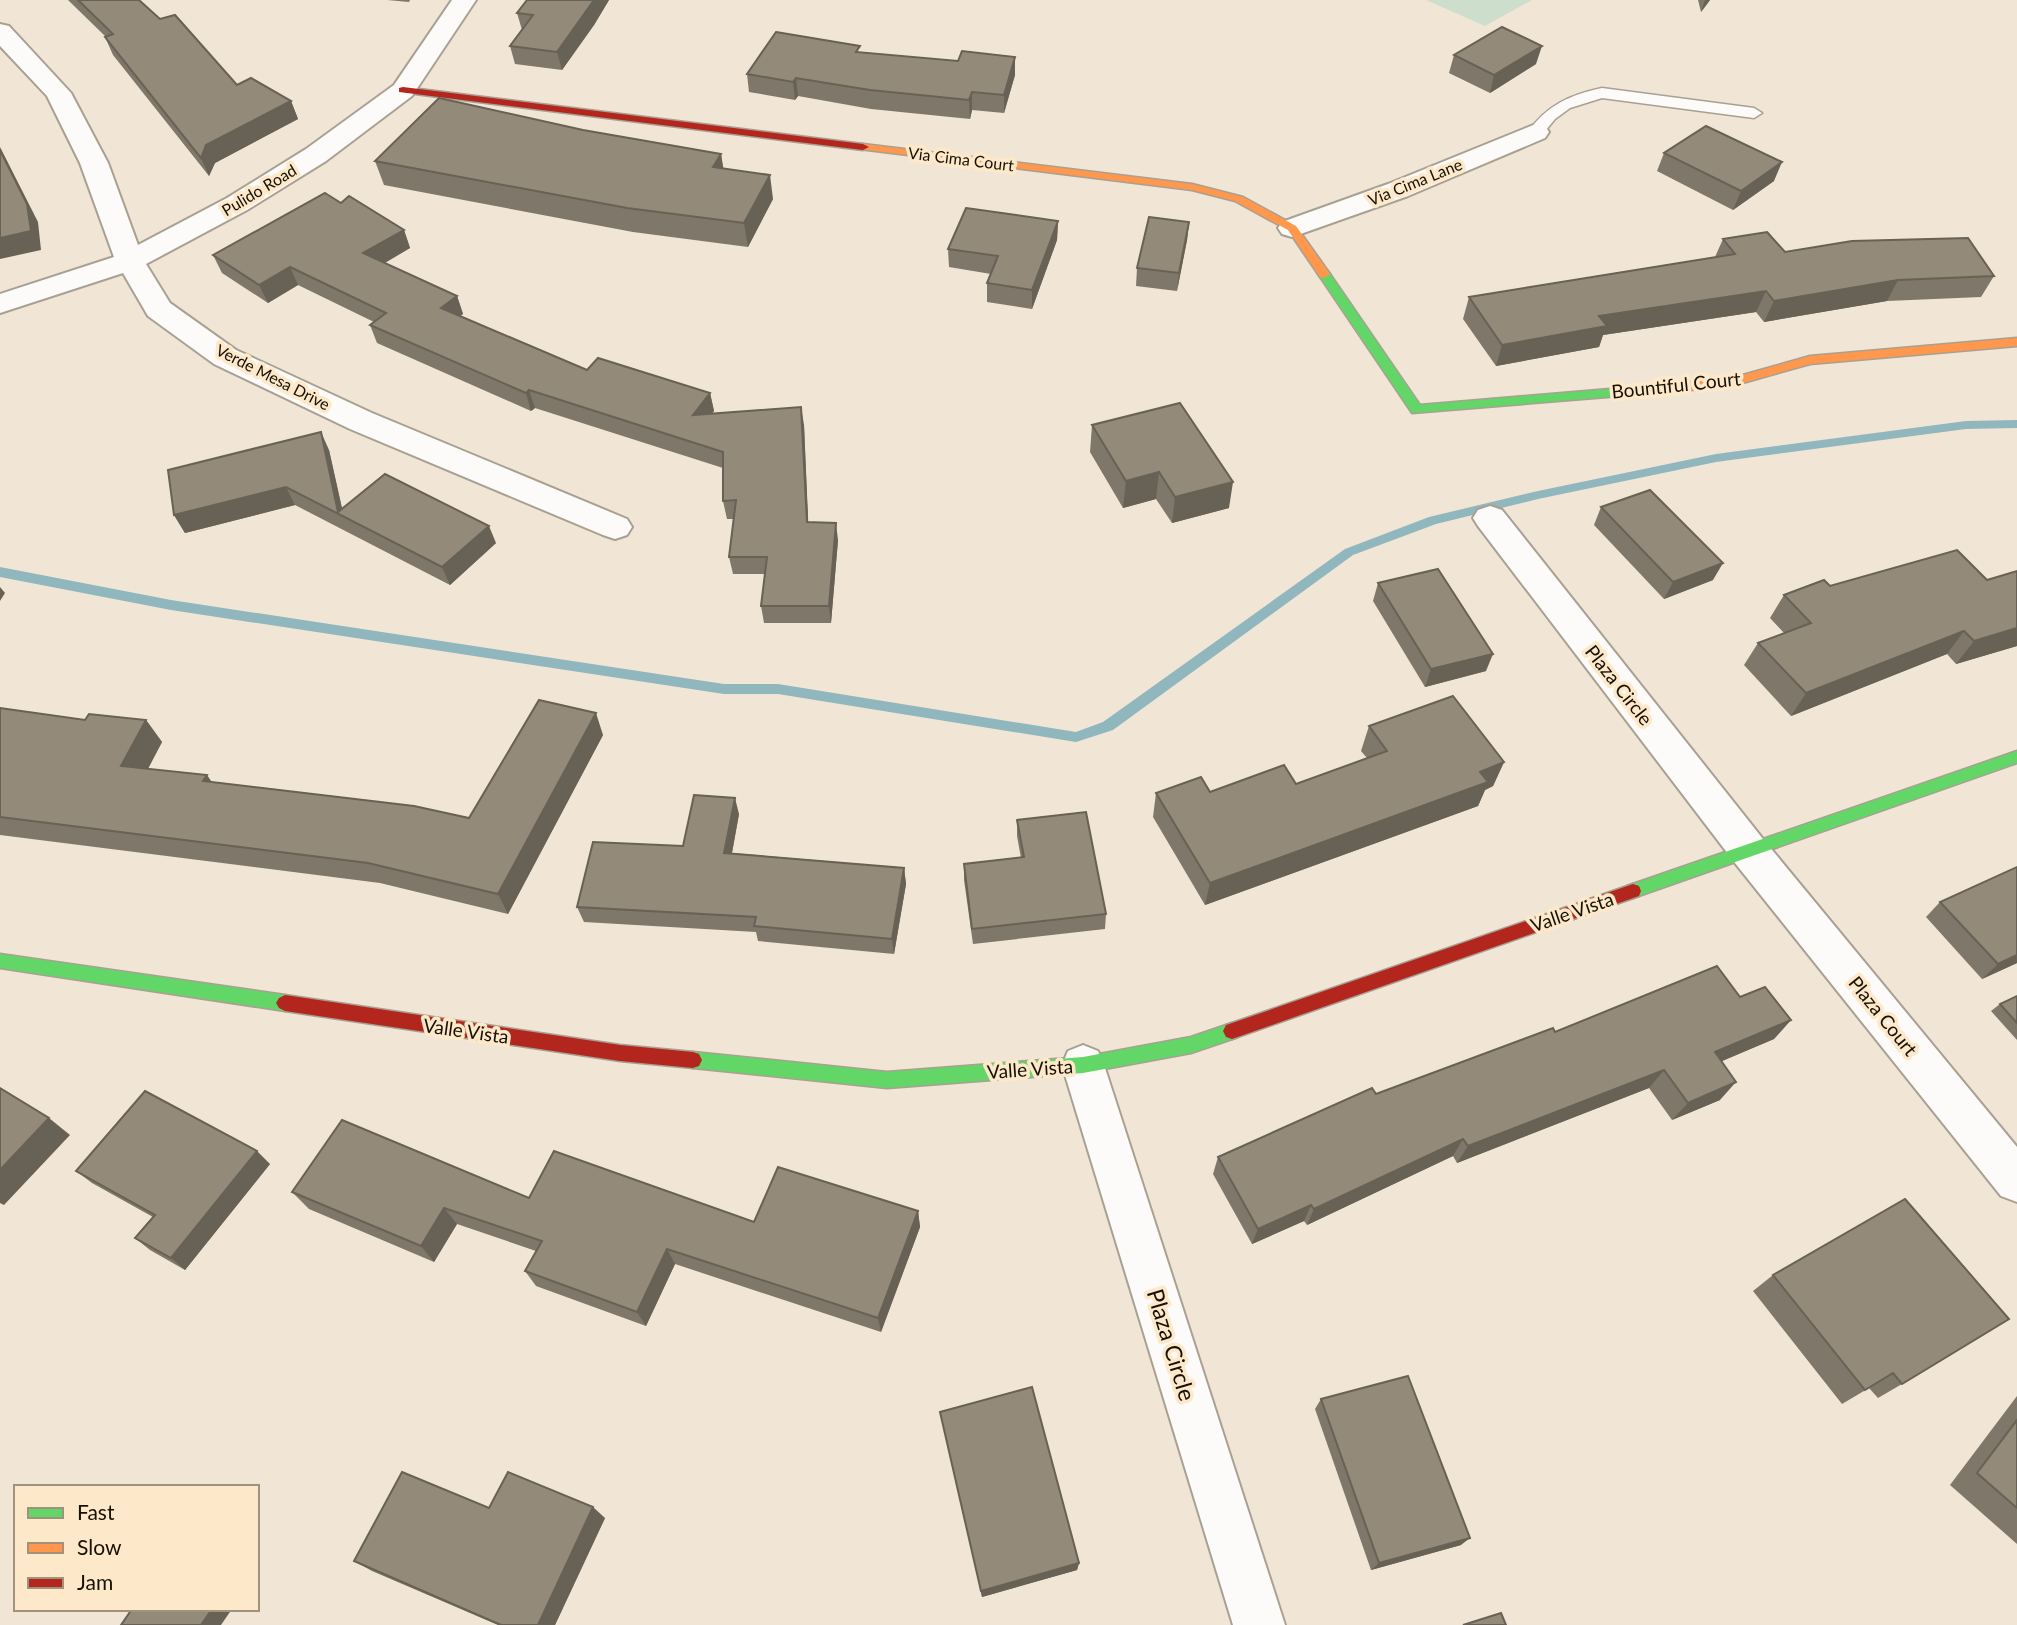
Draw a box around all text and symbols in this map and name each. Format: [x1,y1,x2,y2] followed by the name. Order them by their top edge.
[907,143,1015,174] street label: Via Cima Court
[1365,154,1465,209] street label: Via Cima Lane
[218,160,300,219] street label: Pulido Road
[213,340,333,413] street label: Verde Mesa Drive
[1610,366,1742,403] street label: Bountiful Court
[1581,640,1658,729] street label: Plaza Circle
[1527,887,1616,936] street label: Valle Vista
[1844,971,1923,1060] street label: Plaza Court
[422,1013,510,1048] street label: Valle Vista
[986,1054,1074,1083] street label: Valle Vista
[1142,1285,1202,1404] street label: Plaza Circle
[14,1485,259,1611] legend
[77,1499,115,1524] text: Fast
[77,1534,122,1559] text: Slow
[77,1569,113,1594] text: Jam

